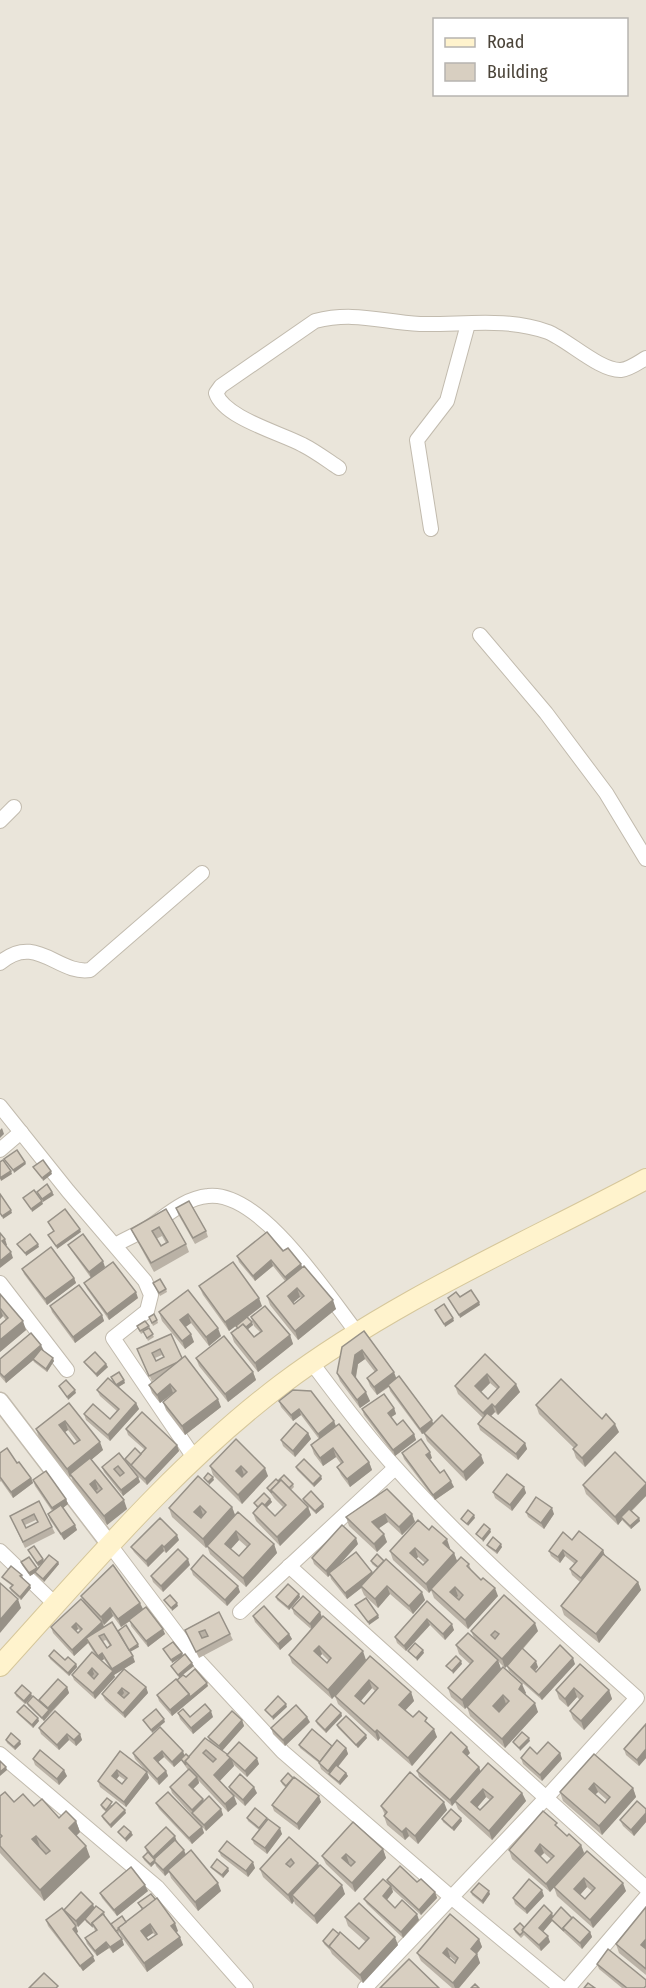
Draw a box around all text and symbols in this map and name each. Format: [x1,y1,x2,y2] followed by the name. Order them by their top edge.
[433,18,628,96] legend
[487,31,524,53] text: Road
[487,61,548,83] text: Building

